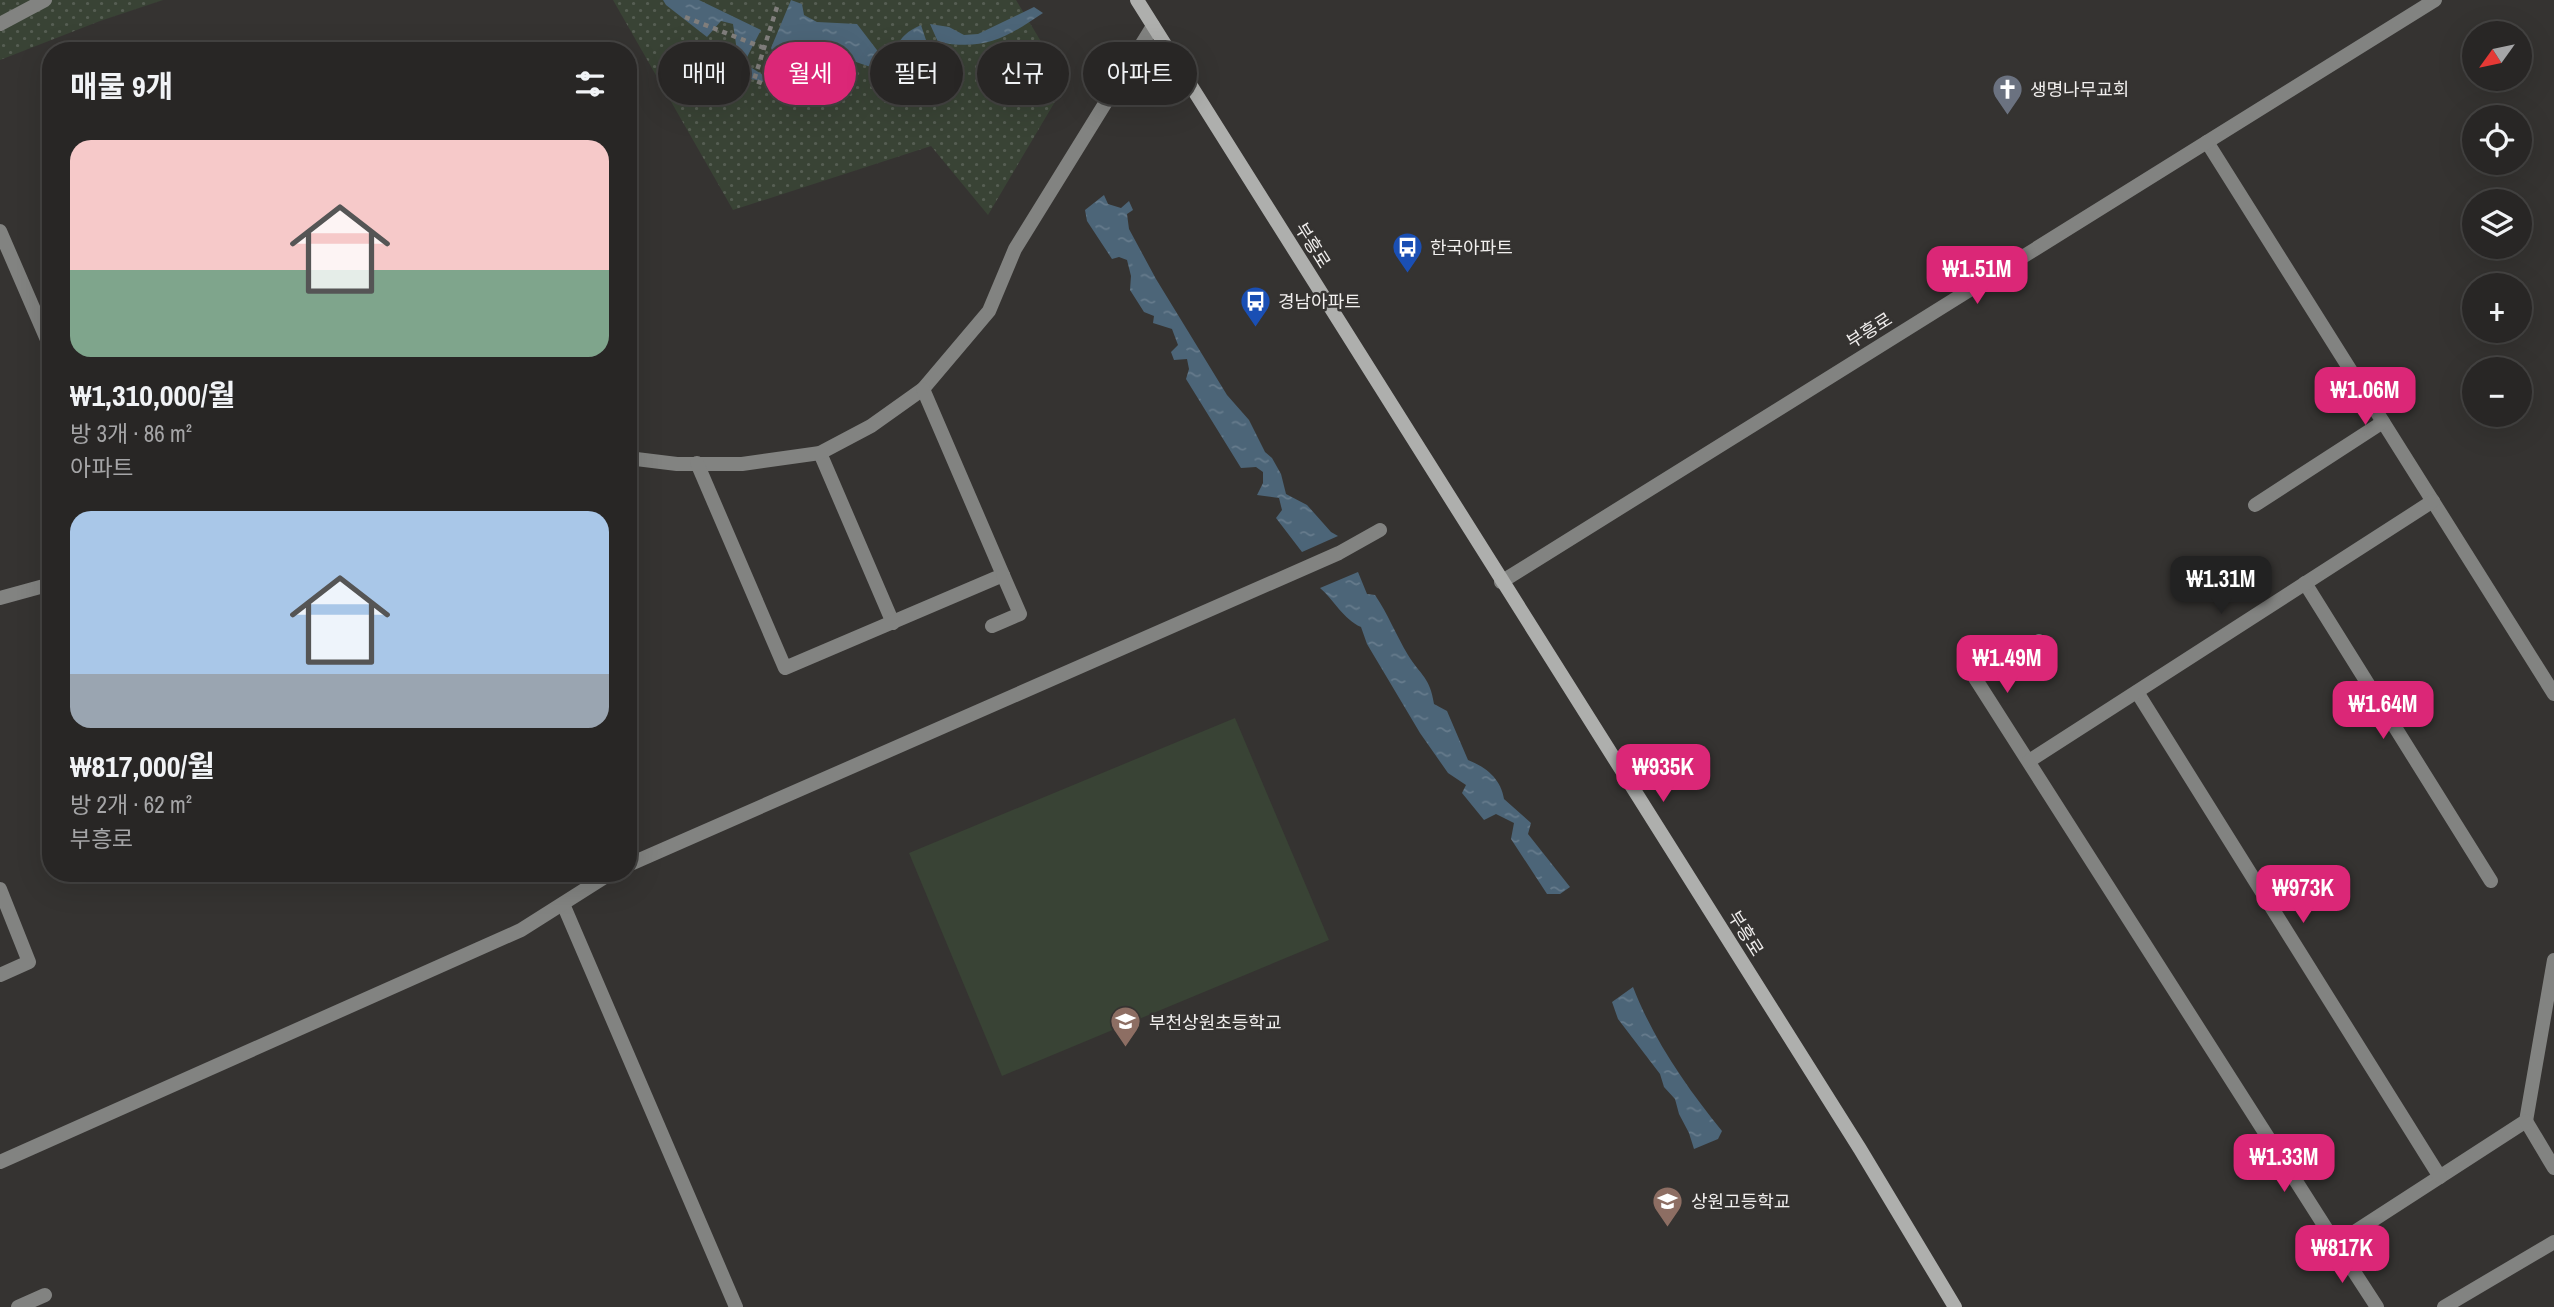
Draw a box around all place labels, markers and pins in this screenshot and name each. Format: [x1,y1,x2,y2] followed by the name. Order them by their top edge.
[1990,72,2024,116] church icon: 생명나무교회
[2030,77,2129,102] place label: 생명나무교회
[1390,230,1424,274] bus stop icon: 한국아파트
[1430,235,1513,260] place label: 한국아파트
[1920,246,2034,306] pin: ₩1.51M
[1238,284,1272,328] bus stop icon: 경남아파트
[1278,289,1361,314] place label: 경남아파트
[2308,368,2422,427] pin: ₩1.06M
[2164,556,2278,616] pin: ₩1.31M
[1950,636,2064,695] pin: ₩1.49M
[2326,682,2440,741] pin: ₩1.64M
[1614,744,1712,804] pin: ₩935K
[2254,866,2352,925] pin: ₩973K
[1109,1005,1143,1049] school or university icon: 부천상원초등학교
[1149,1010,1281,1035] place label: 부천상원초등학교
[2227,1134,2341,1194] pin: ₩1.33M
[1651,1184,1685,1228] school or university icon: 상원고등학교
[1691,1189,1790,1214] place label: 상원고등학교
[2293,1226,2391,1285] pin: ₩817K

